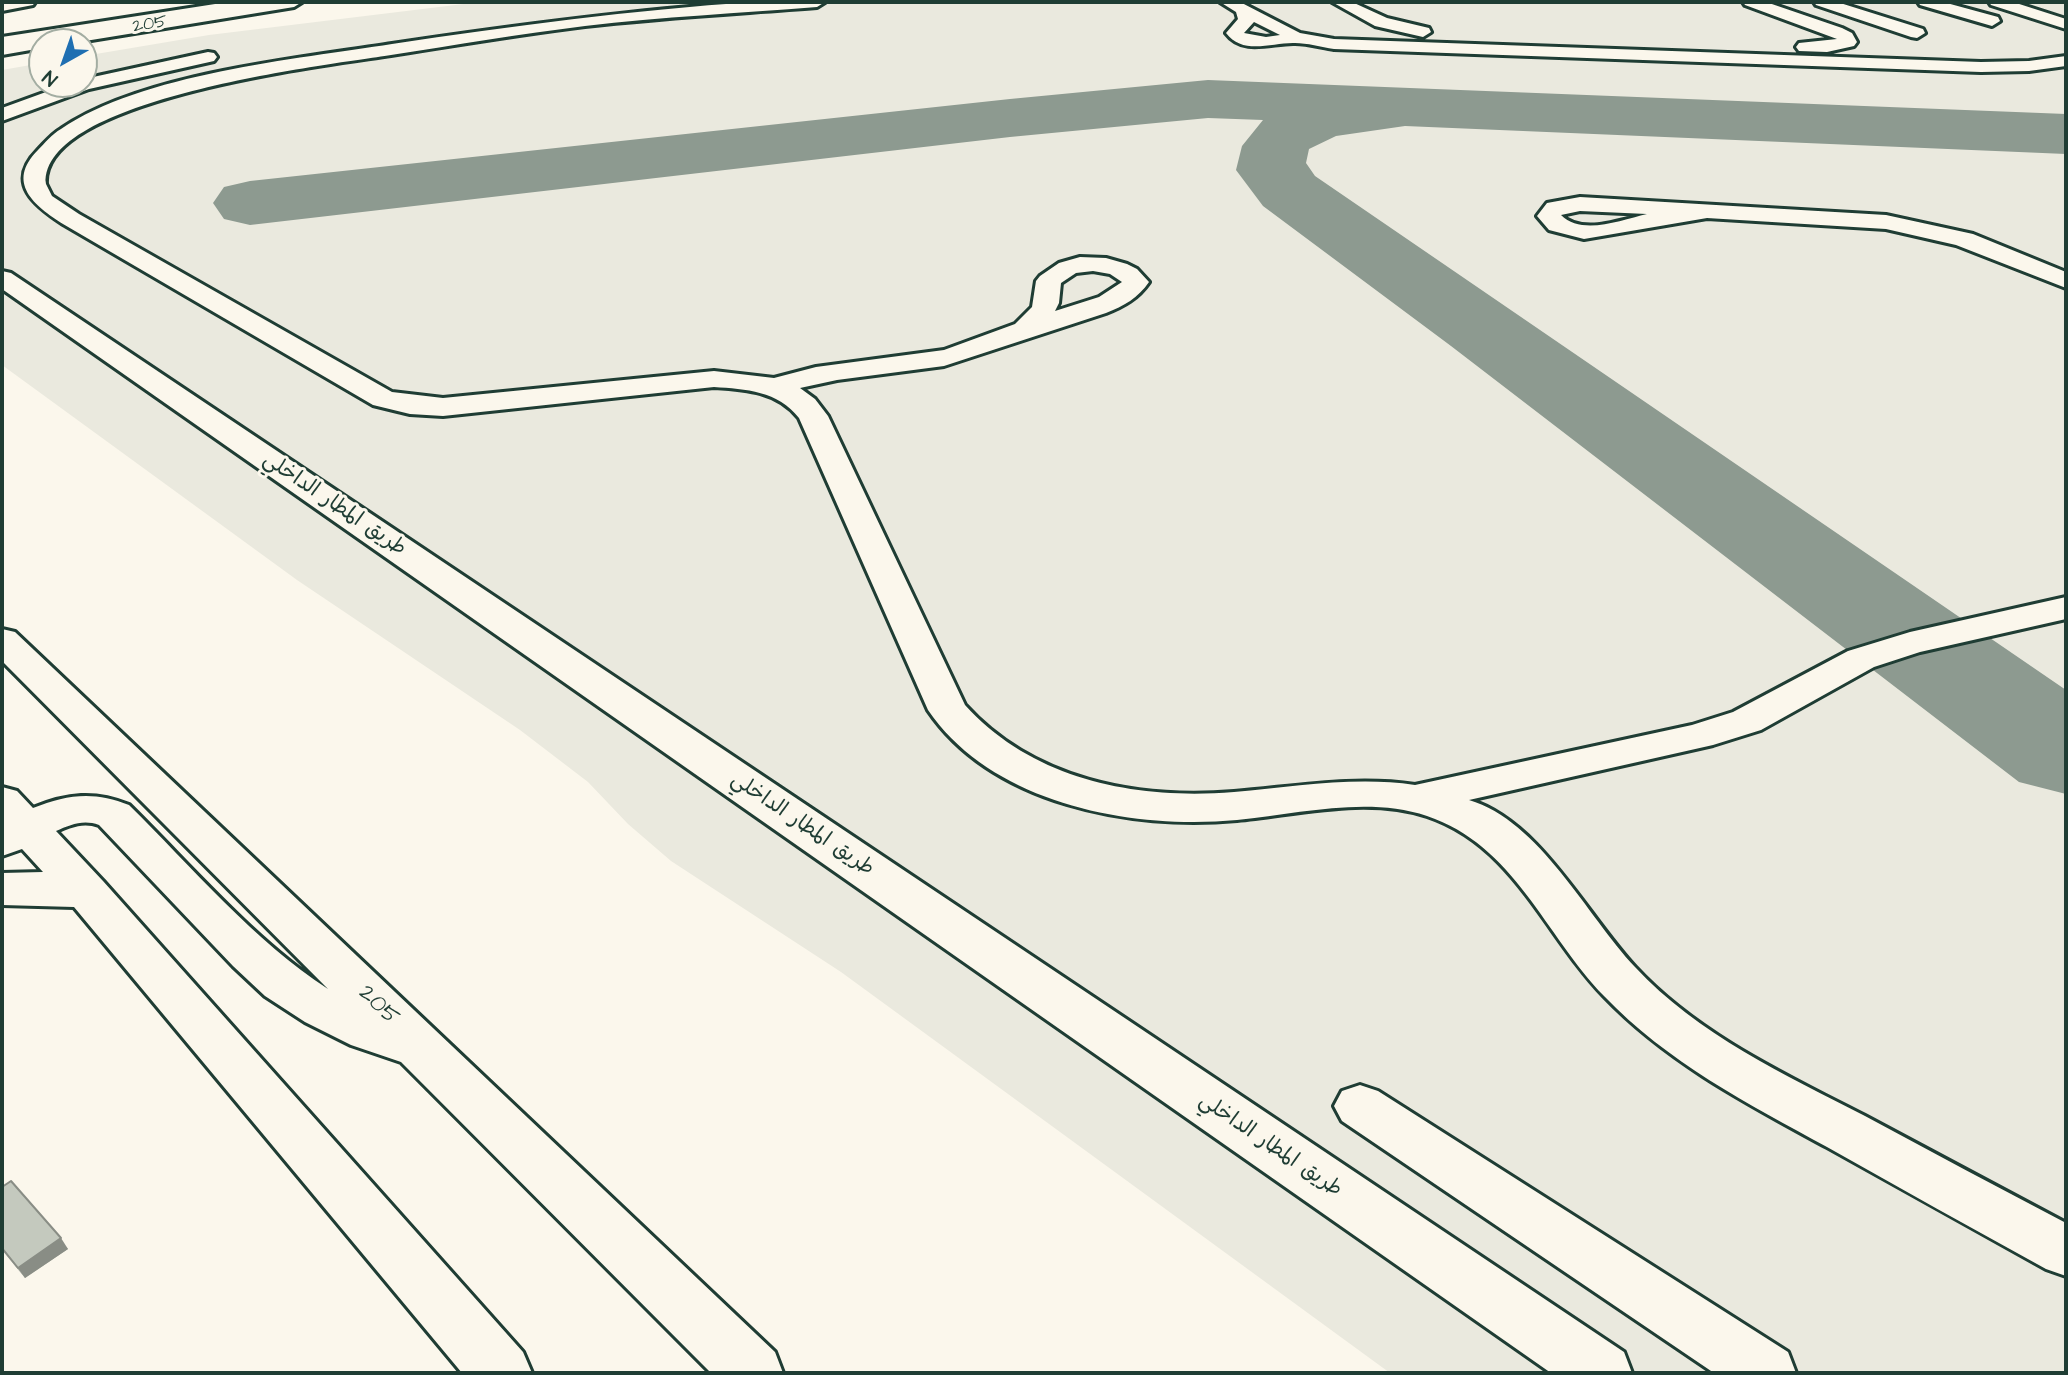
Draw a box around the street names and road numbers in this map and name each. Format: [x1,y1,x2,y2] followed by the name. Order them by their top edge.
[131,12,169,38] street label: 205
[258,448,410,562] street label: طريق المطار الداخلي
[726,768,878,882] street label: طريق المطار الداخلي
[351,980,405,1032] street label: 205
[1194,1089,1346,1203] street label: طريق المطار الداخلي

